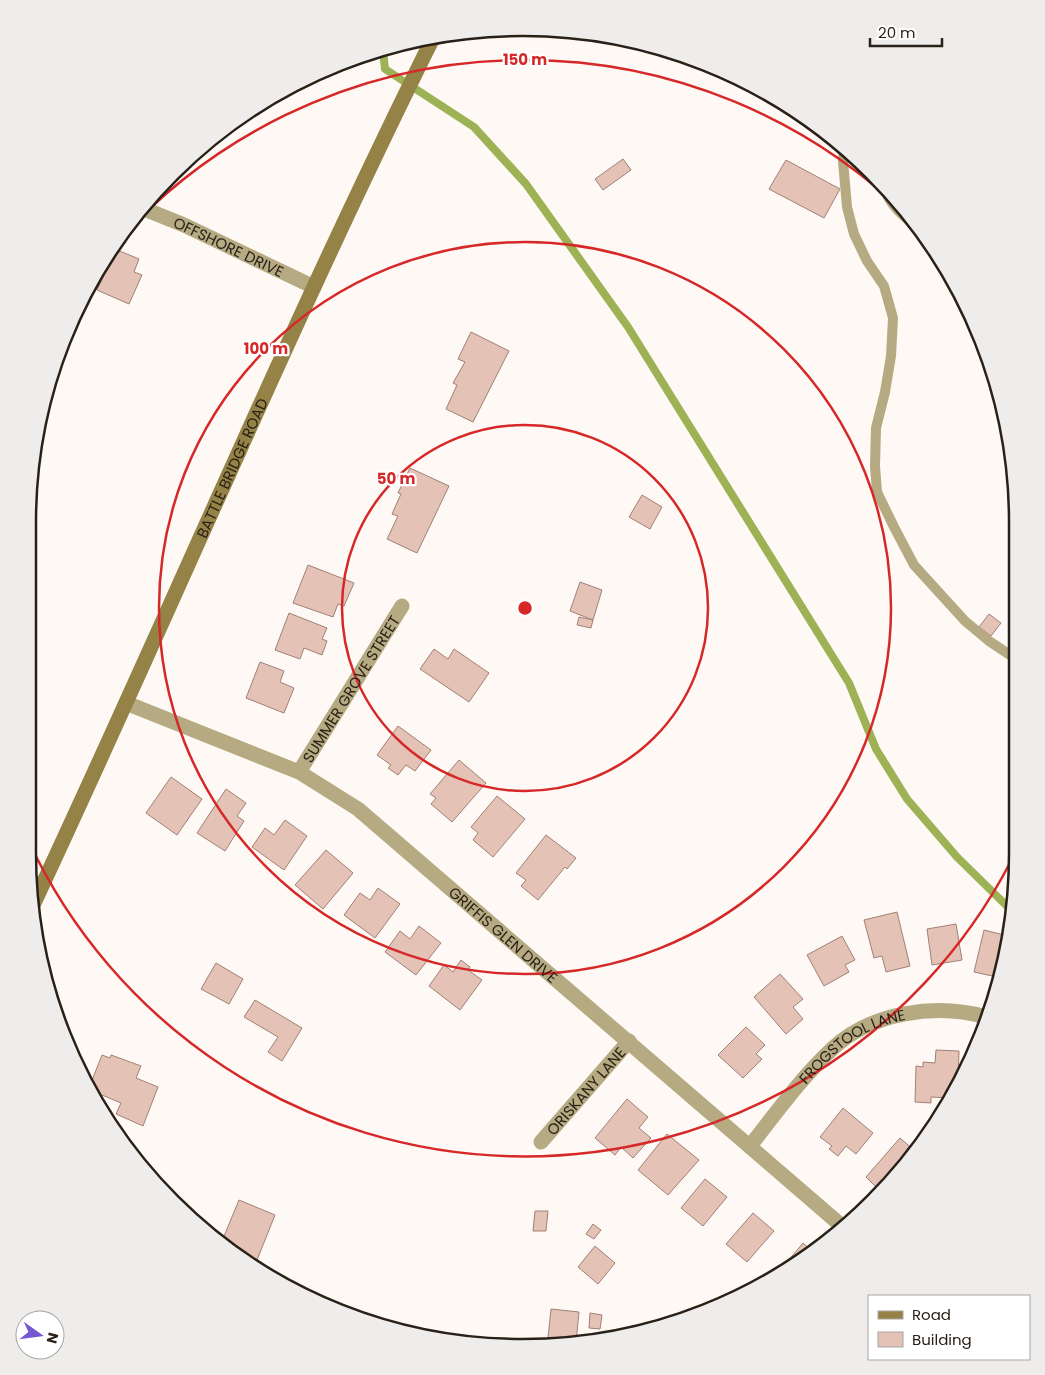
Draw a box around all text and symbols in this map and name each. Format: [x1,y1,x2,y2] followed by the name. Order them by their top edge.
[870,15,942,47] scale bar
[878,22,916,43] text: 20 m
[503,49,547,70] text: 150 m
[170,211,288,282] street label: OFFSHORE DRIVE
[244,338,288,359] text: 100 m
[191,394,272,541] street label: BATTLE BRIDGE ROAD
[377,468,415,489] text: 50 m
[516,599,534,617] centre of rings
[297,611,404,766] street label: SUMMER GROVE STREET
[444,881,563,987] street label: GRIFFIS GLEN DRIVE
[794,1004,907,1088] street label: FROGSTOOL LANE
[541,1042,630,1139] street label: ORISKANY LANE
[868,1295,1030,1360] legend
[912,1304,951,1325] text: Road
[15,1310,65,1360] north arrow
[912,1329,972,1350] text: Building
[42,1331,64,1346] text: N

